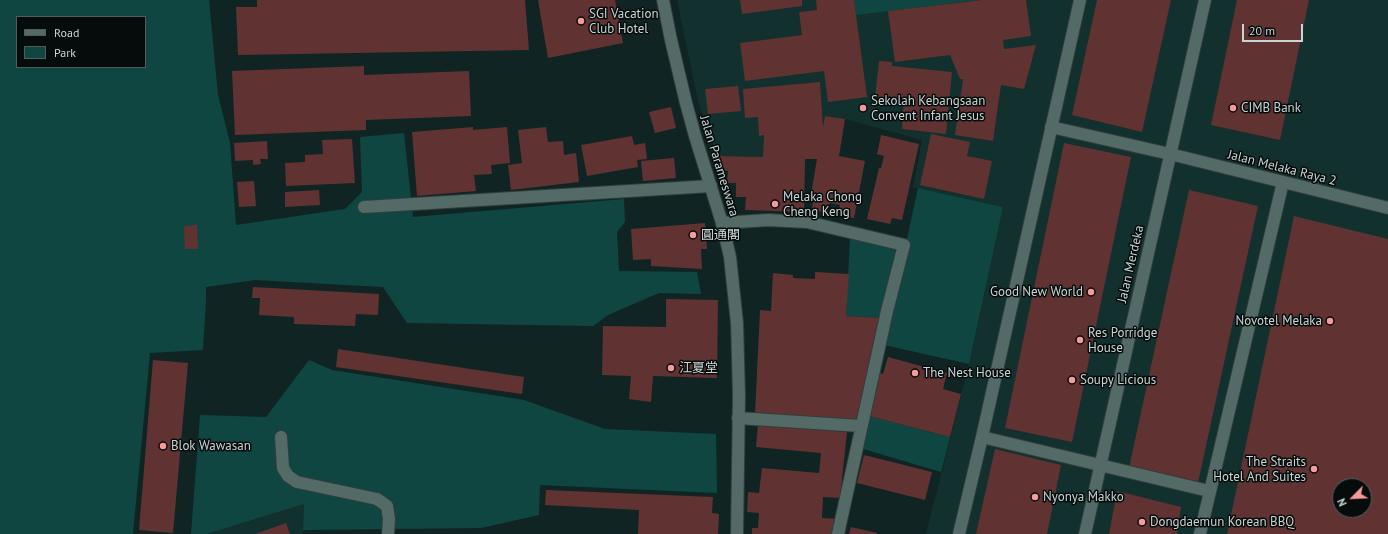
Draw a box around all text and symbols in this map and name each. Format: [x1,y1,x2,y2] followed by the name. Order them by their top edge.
[589,6,659,37] place label: SGI Vacation Club Hotel
[16,16,146,68] legend
[576,16,586,26] marker: SGI Vacation Club Hotel
[1244,16,1305,42] scale bar
[1249,23,1275,38] text: 20 m
[54,25,79,40] text: Road
[54,45,76,60] text: Park
[871,93,985,124] place label: Sekolah Kebangsaan Convent Infant Jesus
[1241,100,1301,116] place label: CIMB Bank
[858,103,868,113] marker: Sekolah Kebangsaan Convent Infant Jesus
[1228,103,1238,113] marker: CIMB Bank
[696,114,742,218] street label: Jalan Parameswara
[1226,147,1338,189] street label: Jalan Melaka Raya 2
[783,189,862,220] place label: Melaka Chong Cheng Keng
[770,199,780,209] marker: Melaka Chong Cheng Keng
[1115,224,1147,304] street label: Jalan Merdeka
[701,227,740,243] place label: 圓通閣
[688,230,698,240] marker: 圓通閣
[990,284,1083,300] place label: Good New World
[1086,287,1096,297] marker: Good New World
[1235,313,1322,329] place label: Novotel Melaka
[1325,316,1335,326] marker: Novotel Melaka
[1088,325,1157,356] place label: Res Porridge House
[1075,335,1085,345] marker: Res Porridge House
[679,360,718,376] place label: 江夏堂
[666,363,676,373] marker: 江夏堂
[923,365,1011,381] place label: The Nest House
[910,368,920,378] marker: The Nest House
[1080,372,1156,388] place label: Soupy Licious
[1067,375,1077,385] marker: Soupy Licious
[171,438,251,454] place label: Blok Wawasan
[158,441,168,451] marker: Blok Wawasan
[1213,454,1306,485] place label: The Straits Hotel And Suites
[1309,464,1319,474] marker: The Straits Hotel And Suites
[1332,478,1372,518] north arrow
[1043,489,1124,505] place label: Nyonya Makko
[1030,492,1040,502] marker: Nyonya Makko
[1334,496,1350,509] text: N
[1150,514,1294,530] place label: Dongdaemun Korean BBQ
[1137,517,1147,527] marker: Dongdaemun Korean BBQ

